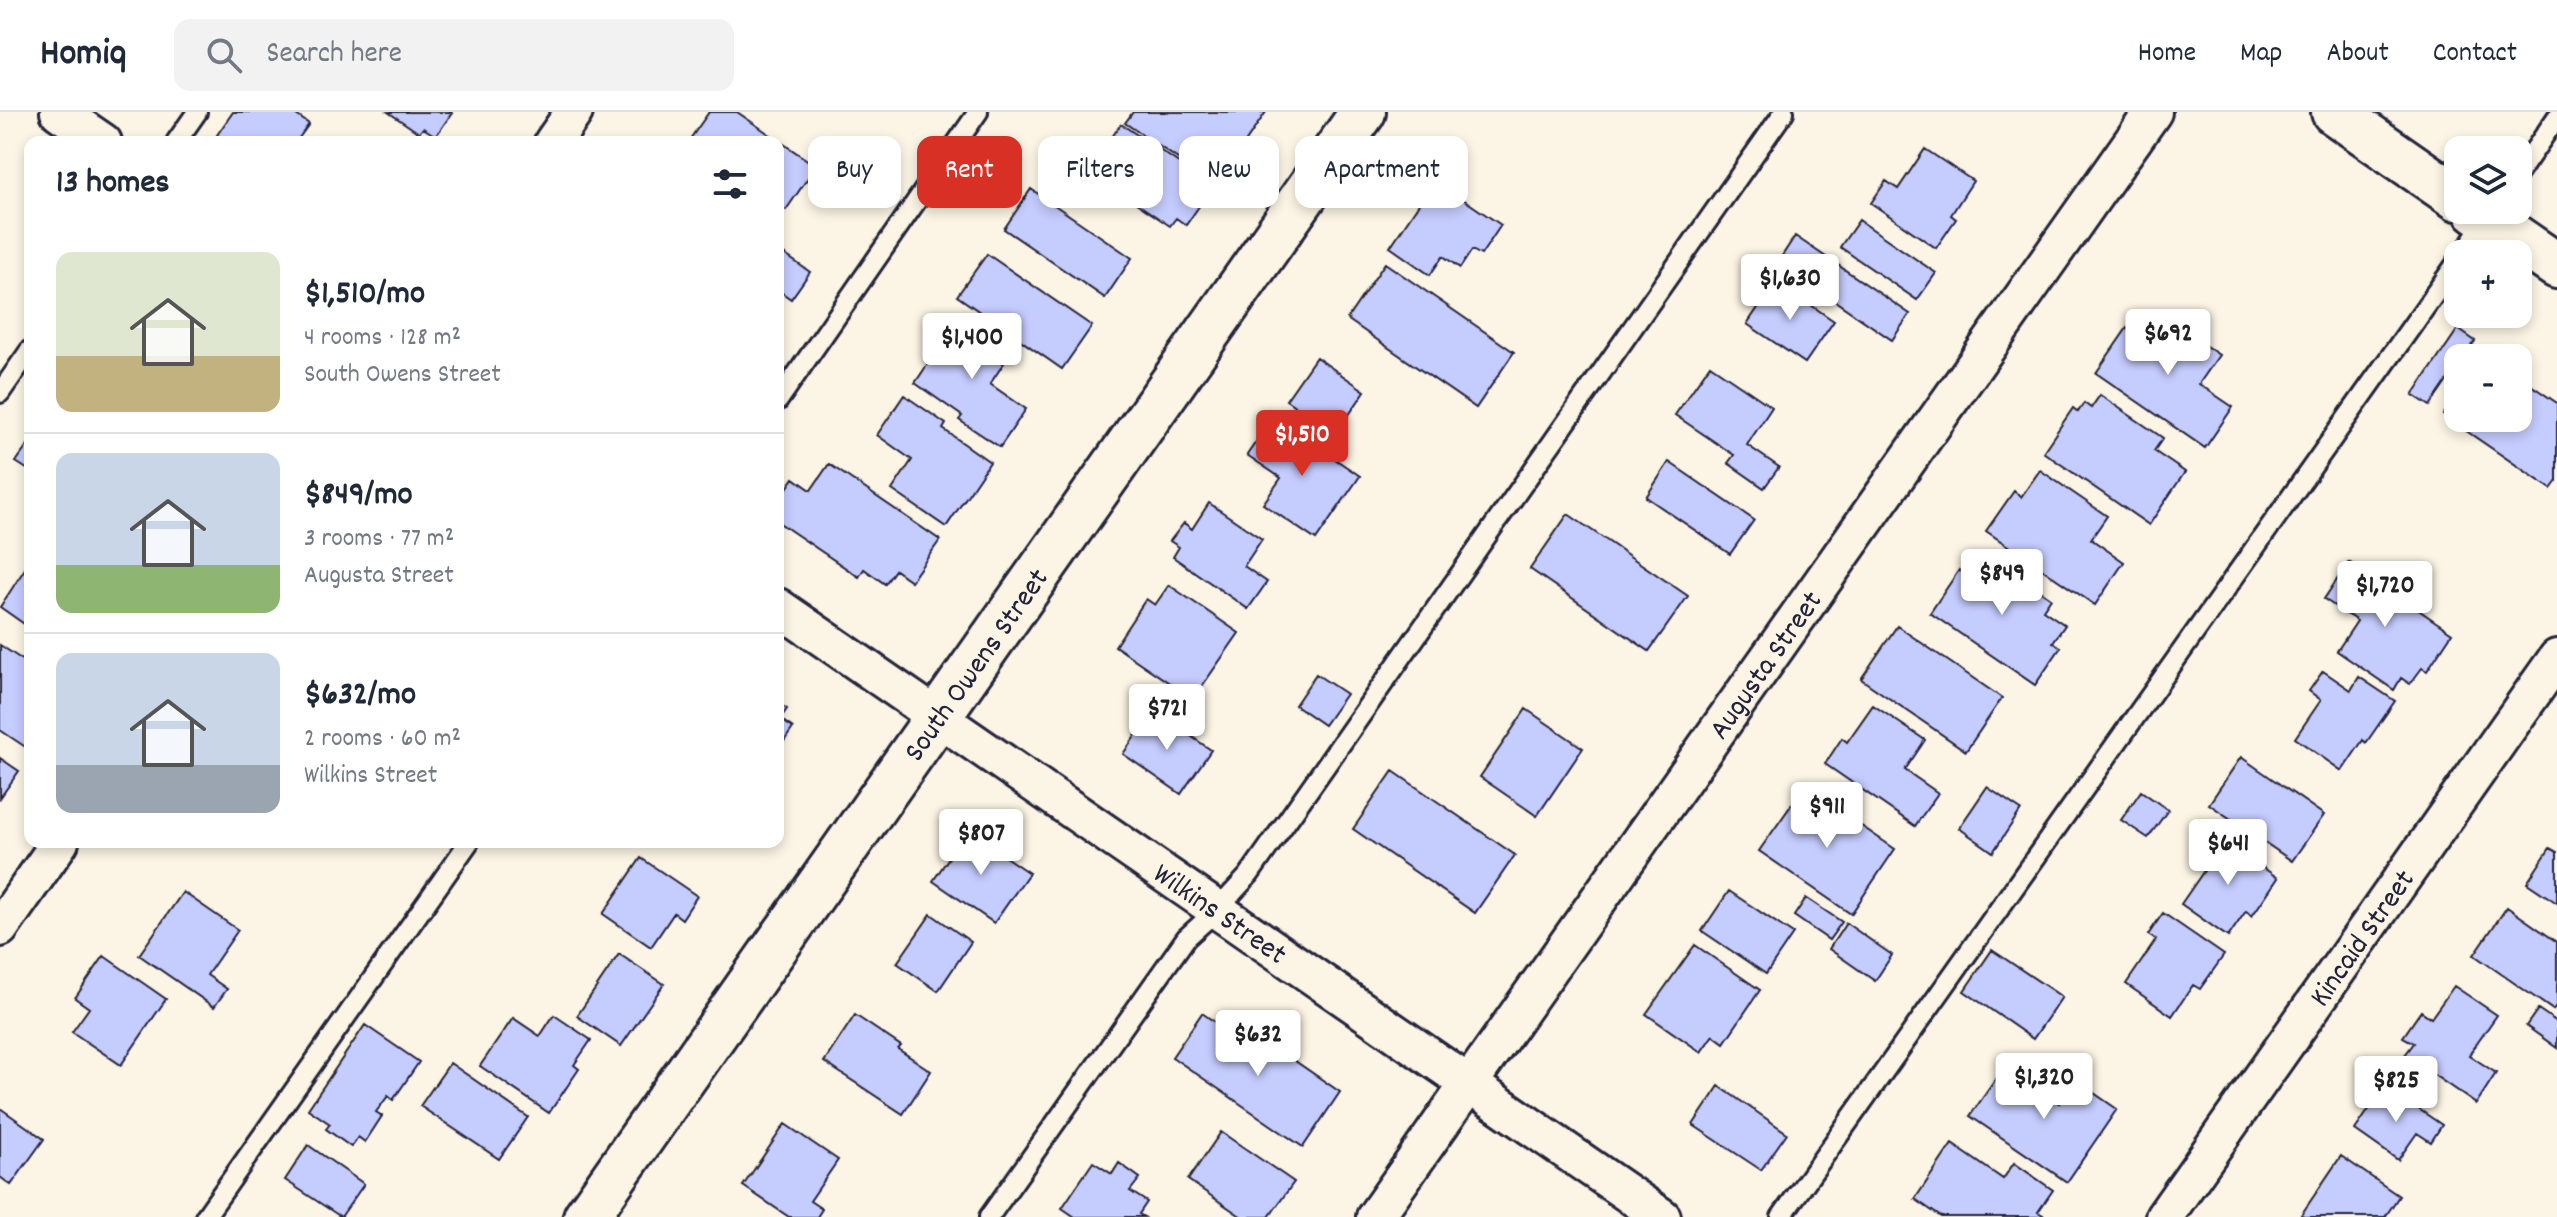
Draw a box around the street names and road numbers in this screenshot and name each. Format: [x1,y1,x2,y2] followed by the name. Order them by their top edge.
[896,561,1061,772] street label: South Owens Street
[1700,584,1835,750] street label: Augusta Street
[1143,855,1294,978] street label: Wilkins Street
[2301,862,2428,1017] street label: Kincaid Street

